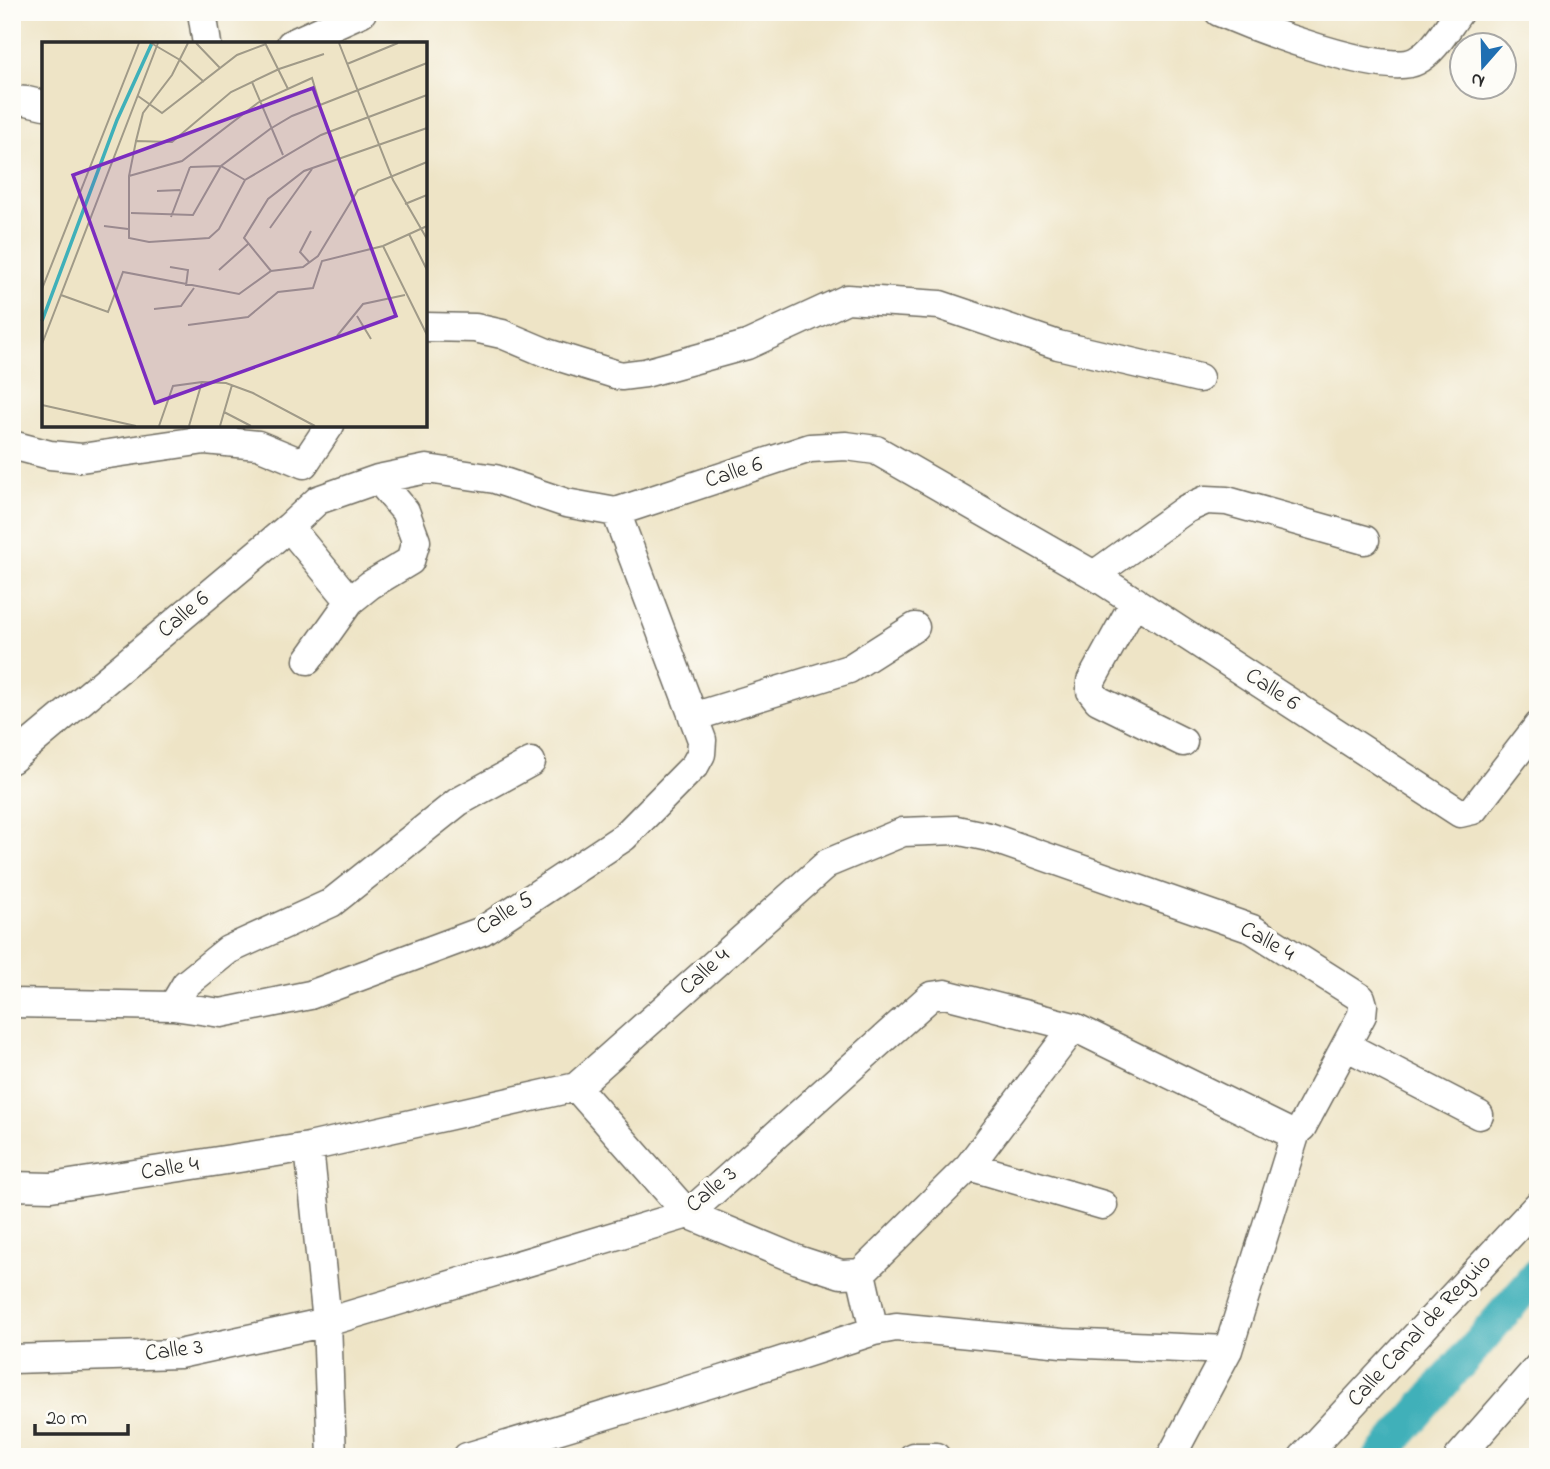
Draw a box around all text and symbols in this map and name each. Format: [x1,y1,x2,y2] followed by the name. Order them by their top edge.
[1448,32,1518,102] north arrow
[42,42,427,427] inset map
[1467,65,1489,95] text: N
[701,448,767,498] street label: Calle 6
[151,583,217,647] street label: Calle 6
[1238,660,1306,720] street label: Calle 6
[470,884,540,944] street label: Calle 5
[1234,913,1301,971] street label: Calle 4
[672,940,738,1004] street label: Calle 4
[139,1148,202,1190] street label: Calle 4
[679,1159,745,1221] street label: Calle 3
[1340,1247,1501,1416] street label: Calle Canal de Reguio
[143,1331,205,1371] street label: Calle 3
[35,1392,128,1436] scale bar
[46,1404,87,1434] text: 20 m

